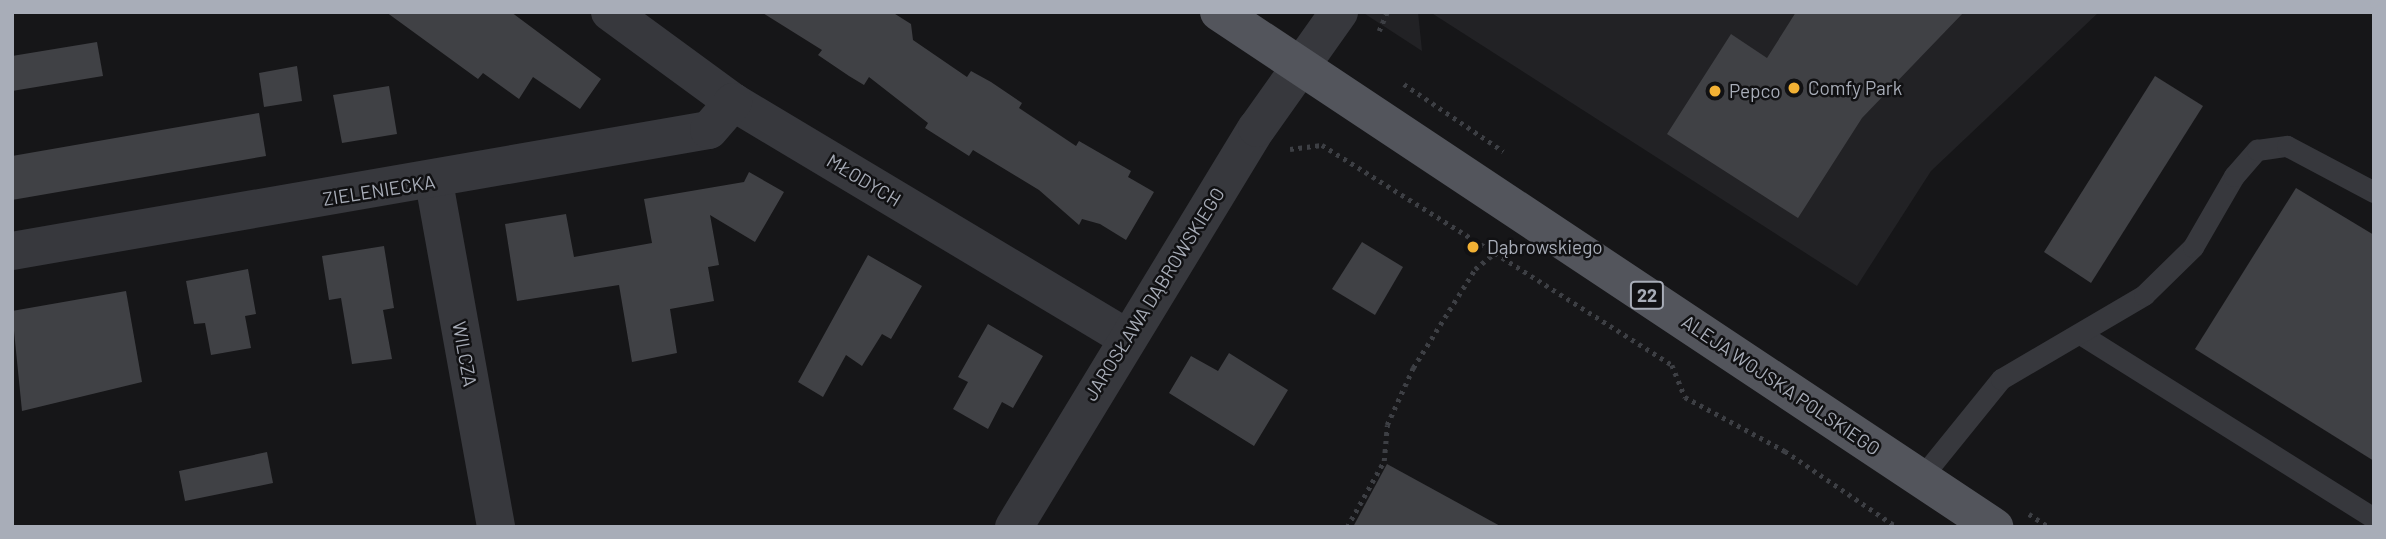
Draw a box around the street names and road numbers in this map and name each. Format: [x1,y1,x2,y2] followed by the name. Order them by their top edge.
[823,149,905,211] street label: MŁODYCH
[321,170,437,210] street label: ZIELENIECKA
[1079,183,1229,405] street label: JAROSŁAWA DĄBROWSKIEGO
[1630,281,1664,310] road number: 22
[1677,310,1885,460] street label: ALEJA WOJSKA POLSKIEGO
[448,320,482,388] street label: WILCZA

